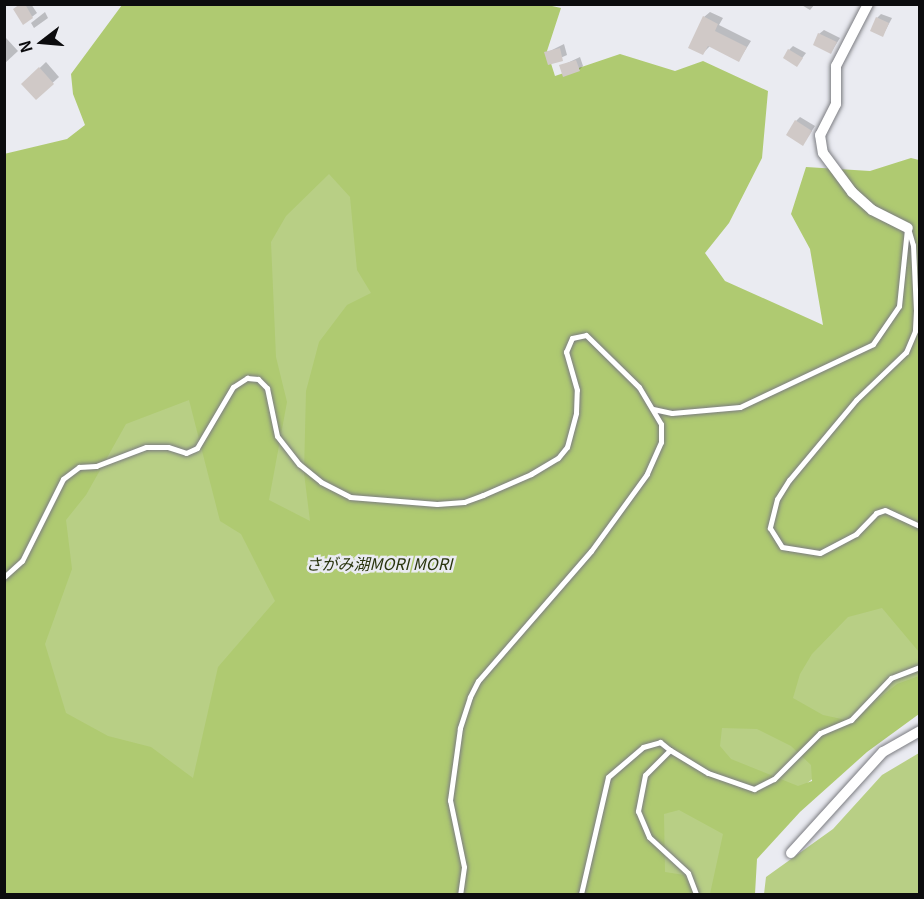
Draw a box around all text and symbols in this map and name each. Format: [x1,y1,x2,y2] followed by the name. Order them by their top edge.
[12,12,72,72] north arrow
[12,38,38,56] text: N
[305,553,453,573] park label: さがみ湖MORI MORI

